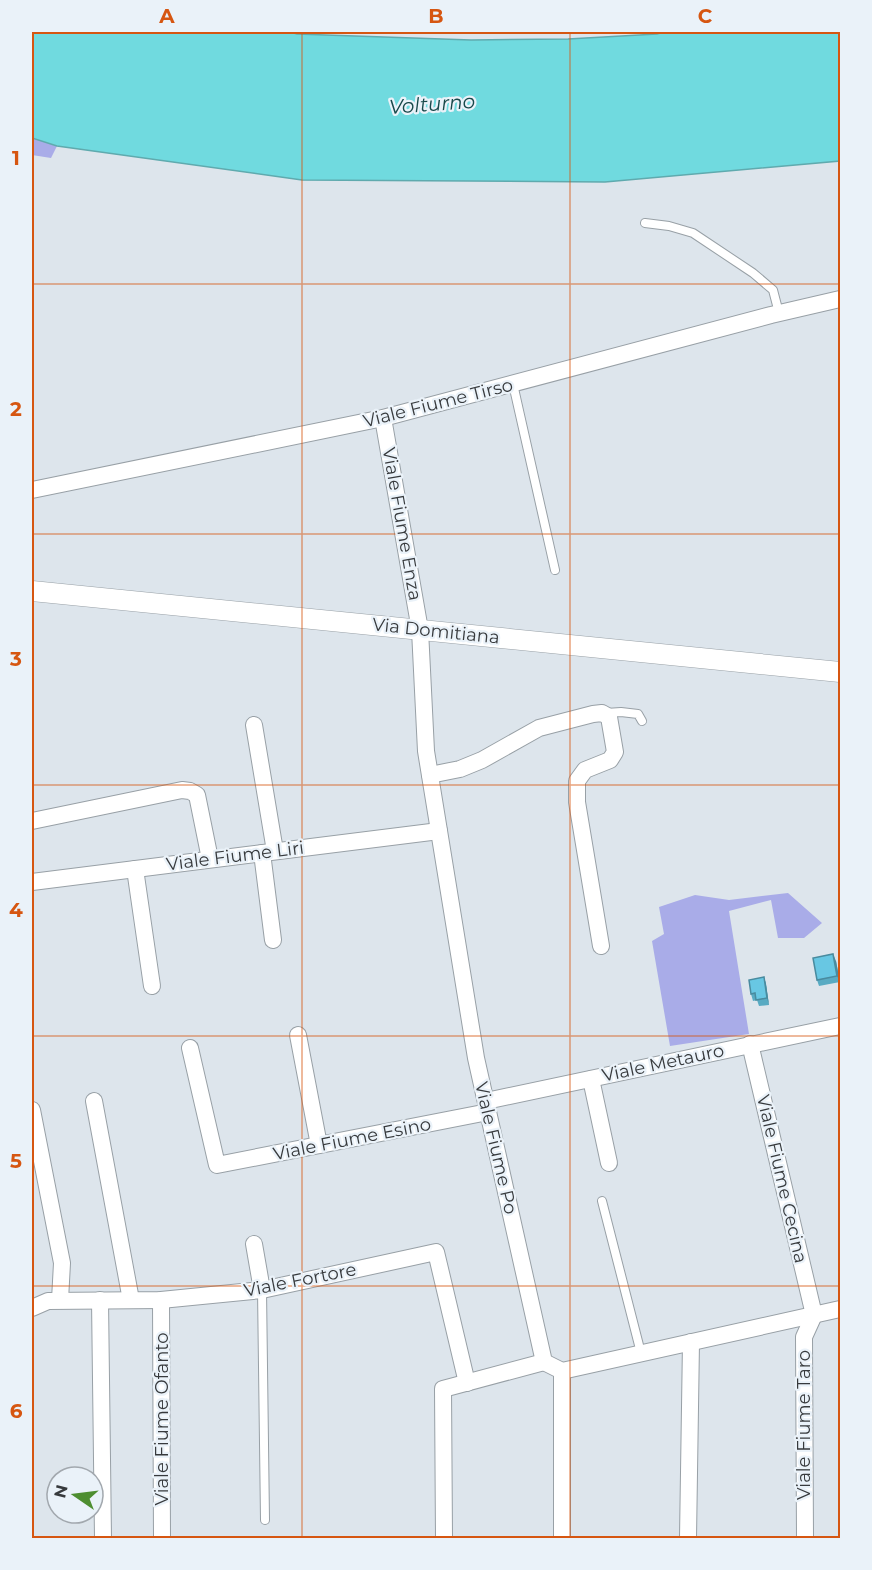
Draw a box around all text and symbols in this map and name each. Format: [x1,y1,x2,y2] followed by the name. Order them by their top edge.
[158,4,175,28] text: A
[428,4,444,28] text: B
[698,4,713,28] text: C
[388,89,476,119] water label: Volturno
[12,146,20,170] text: 1
[361,374,515,432] street label: Viale Fiume Tirso
[10,397,22,421] text: 2
[378,446,426,602] street label: Viale Fiume Enza
[371,613,501,649] street label: Via Domitiana
[9,647,22,671] text: 3
[165,837,305,875] street label: Viale Fiume Liri
[9,898,23,922] text: 4
[600,1039,726,1087] street label: Viale Metauro
[470,1080,522,1216] street label: Viale Fiume Po
[752,1093,812,1265] street label: Viale Fiume Cecina
[271,1113,433,1165] street label: Viale Fiume Esino
[10,1149,22,1173] text: 5
[242,1258,358,1302] street label: Viale Fortore
[151,1332,173,1506] street label: Viale Fiume Ofanto
[793,1350,815,1500] street label: Viale Fiume Taro
[10,1399,23,1423] text: 6
[45,1465,105,1525] north arrow
[50,1483,72,1500] text: N

